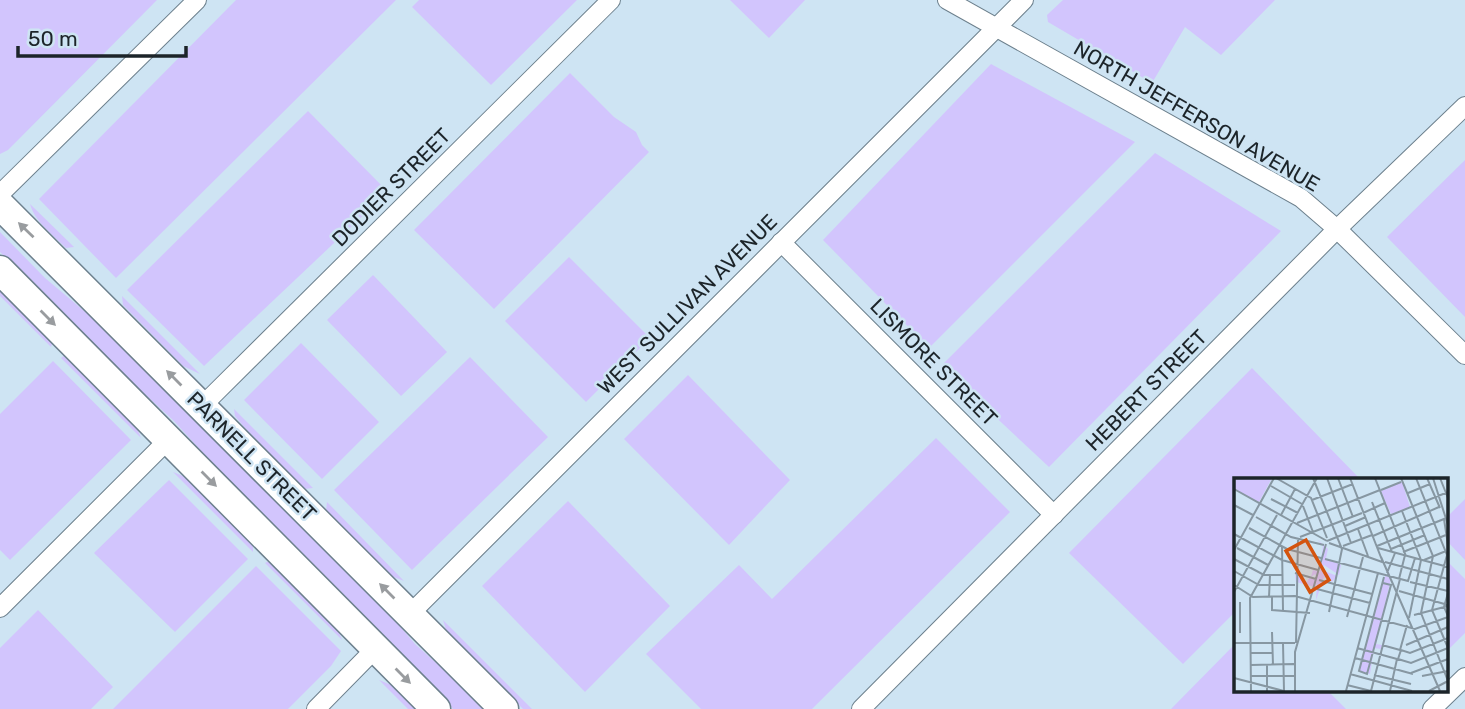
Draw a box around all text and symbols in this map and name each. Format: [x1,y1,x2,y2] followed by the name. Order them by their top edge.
[18,14,186,58] scale bar
[28,26,78,51] text: 50 m
[1070,35,1324,197] street label: NORTH JEFFERSON AVENUE
[327,123,455,251] street label: DODIER STREET
[592,209,782,399] street label: WEST SULLIVAN AVENUE
[17,221,34,238] one-way arrow
[865,293,1003,431] street label: LISMORE STREET
[40,310,57,327] one-way arrow
[1080,324,1212,456] street label: HEBERT STREET
[166,369,183,386] one-way arrow
[182,386,322,526] street label: PARNELL STREET
[201,470,217,487] one-way arrow
[1234,478,1448,692] inset map
[379,583,395,600] one-way arrow
[395,667,411,684] one-way arrow

